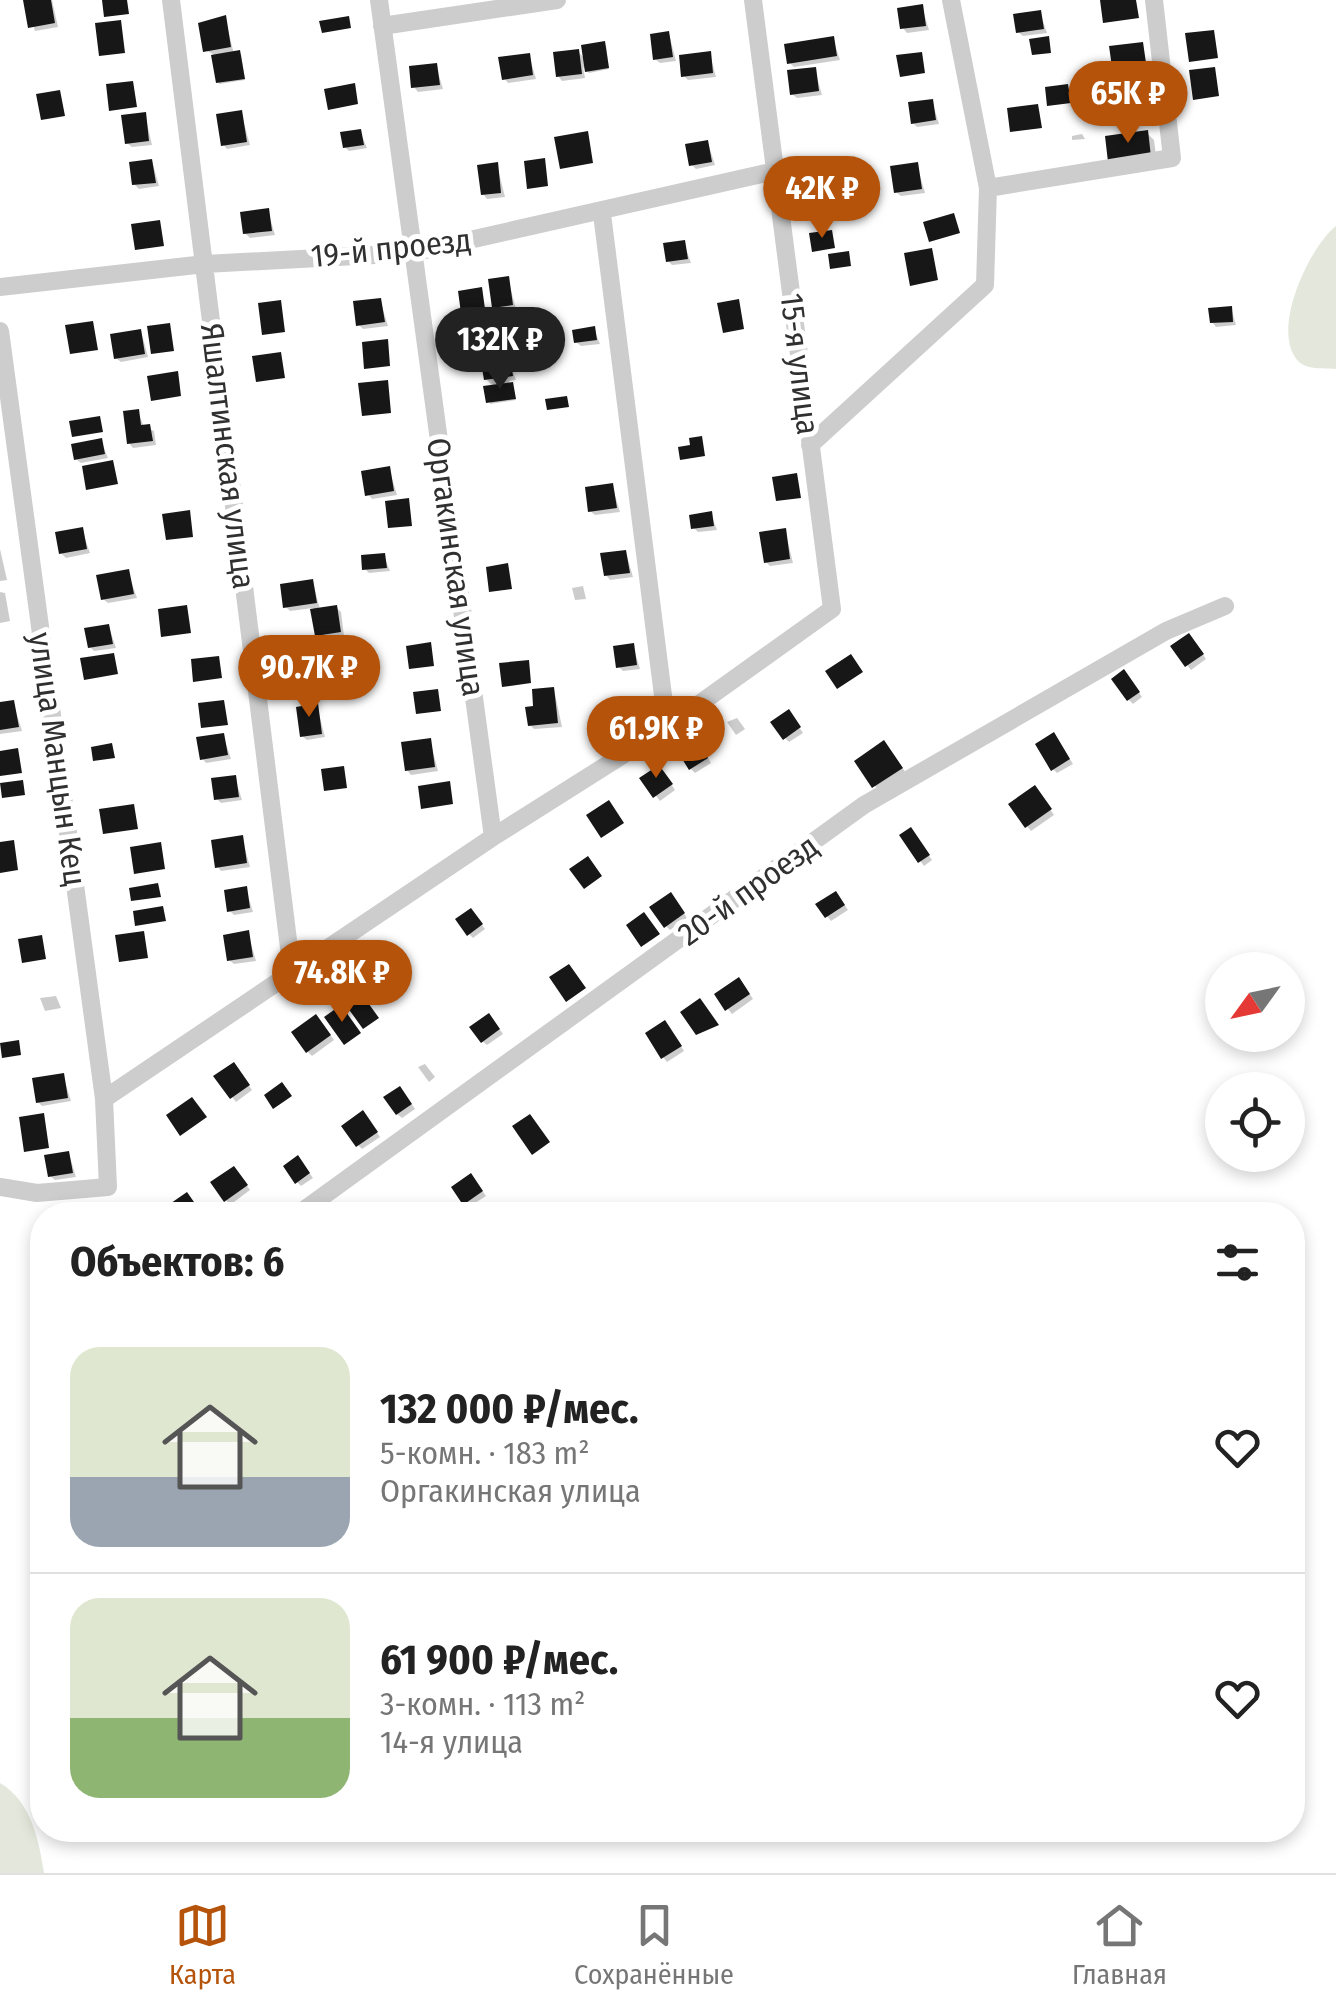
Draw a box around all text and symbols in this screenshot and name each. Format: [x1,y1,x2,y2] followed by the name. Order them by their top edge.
[1058,61,1198,146] pin: 65K ₽
[1091,74,1165,112] text: 65K ₽
[752,156,892,241] pin: 42K ₽
[785,169,859,207] text: 42K ₽
[309,221,473,275] street label: 19-й проезд
[772,291,828,437] street label: 15-я улица
[419,307,581,392] pin: 132K ₽
[457,320,543,358] text: 132K ₽
[193,321,263,591] street label: Яшалтинская улица
[419,435,493,699] street label: Оргакинская улица
[21,630,95,888] street label: улица Манцын Кец
[217,635,401,720] pin: 90.7K ₽
[260,648,358,686] text: 90.7K ₽
[564,696,748,781] pin: 61.9K ₽
[609,709,703,747] text: 61.9K ₽
[671,827,825,953] street label: 20-й проезд
[250,940,434,1025] pin: 74.8K ₽
[1205,952,1305,1052] north arrow
[1205,952,1305,1172] map controls
[294,953,390,991] text: 74.8K ₽
[1205,1072,1305,1172] button: locate
[1210,1235,1265,1290] icon: filters
[70,1237,284,1287] text: Объектов: 6
[380,1384,639,1434] text: 132 000 ₽/мес.
[150,1387,270,1507] icon: home
[1210,1420,1265,1475] icon: heart
[380,1434,590,1472] text: 5-комн. · 183 m²
[380,1472,641,1510] text: Оргакинская улица
[380,1635,618,1685] text: 61 900 ₽/мес.
[150,1638,270,1758] icon: home
[1210,1671,1265,1726] icon: heart
[380,1685,585,1723] text: 3-комн. · 113 m²
[380,1723,523,1761] text: 14-я улица
[169,1898,236,1991] tab: Карта
[574,1898,734,1991] tab: Сохранённые
[1072,1898,1167,1991] tab: Главная

